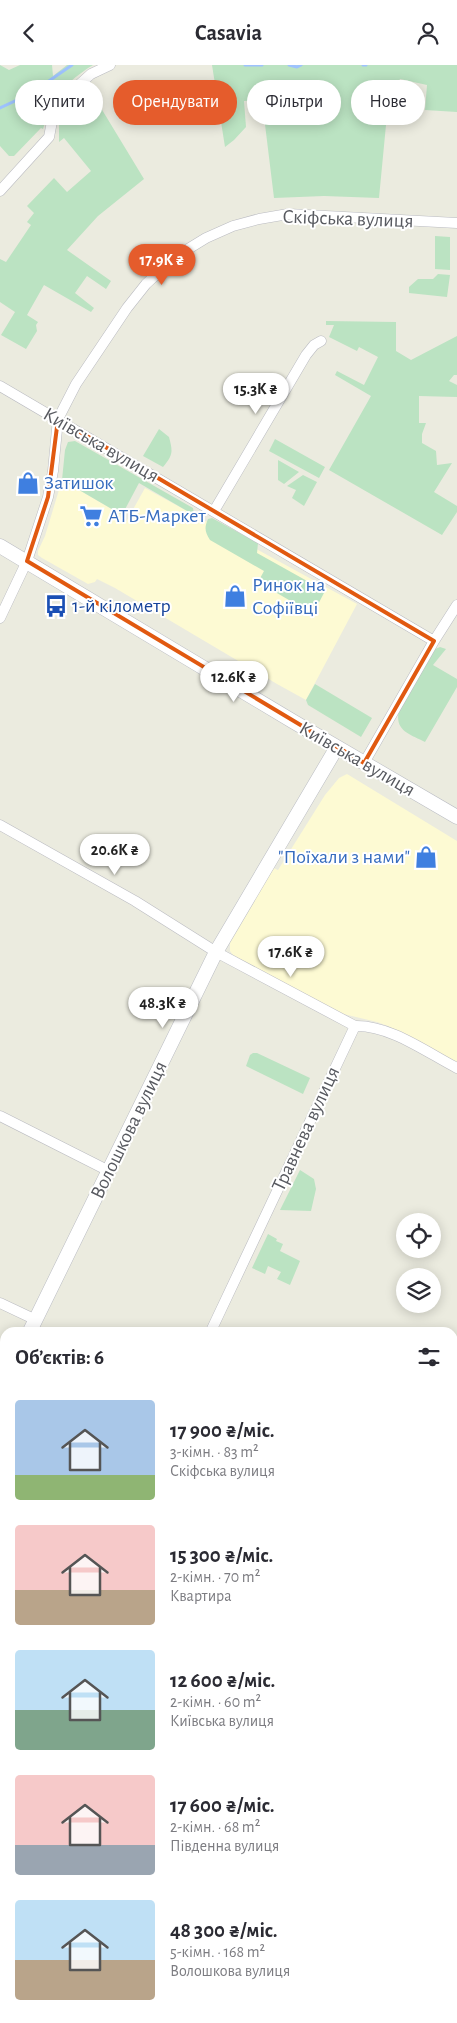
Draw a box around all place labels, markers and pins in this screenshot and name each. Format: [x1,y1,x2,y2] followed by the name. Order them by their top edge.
[116,243,208,286] pin: 17.9K ₴
[210,373,302,415] pin: 15.3K ₴
[15,470,41,496] shop icon: Затишок
[44,473,114,493] place label: Затишок
[78,503,104,529] supermarket icon: АТБ-Маркет
[108,506,206,526] place label: АТБ-Маркет
[252,575,325,618] place label: Ринок на Софіївці
[222,583,248,609] shop icon: Ринок на Софіївці
[43,593,69,619] bus stop icon: 1-й кілометр
[72,596,171,616] place label: 1-й кілометр
[188,661,280,703] pin: 12.6K ₴
[69,833,161,876] pin: 20.6K ₴
[413,844,439,870] shop icon: "Поїхали з нами"
[278,847,410,867] place label: "Поїхали з нами"
[245,935,337,978] pin: 17.6K ₴
[117,987,209,1029] pin: 48.3K ₴

